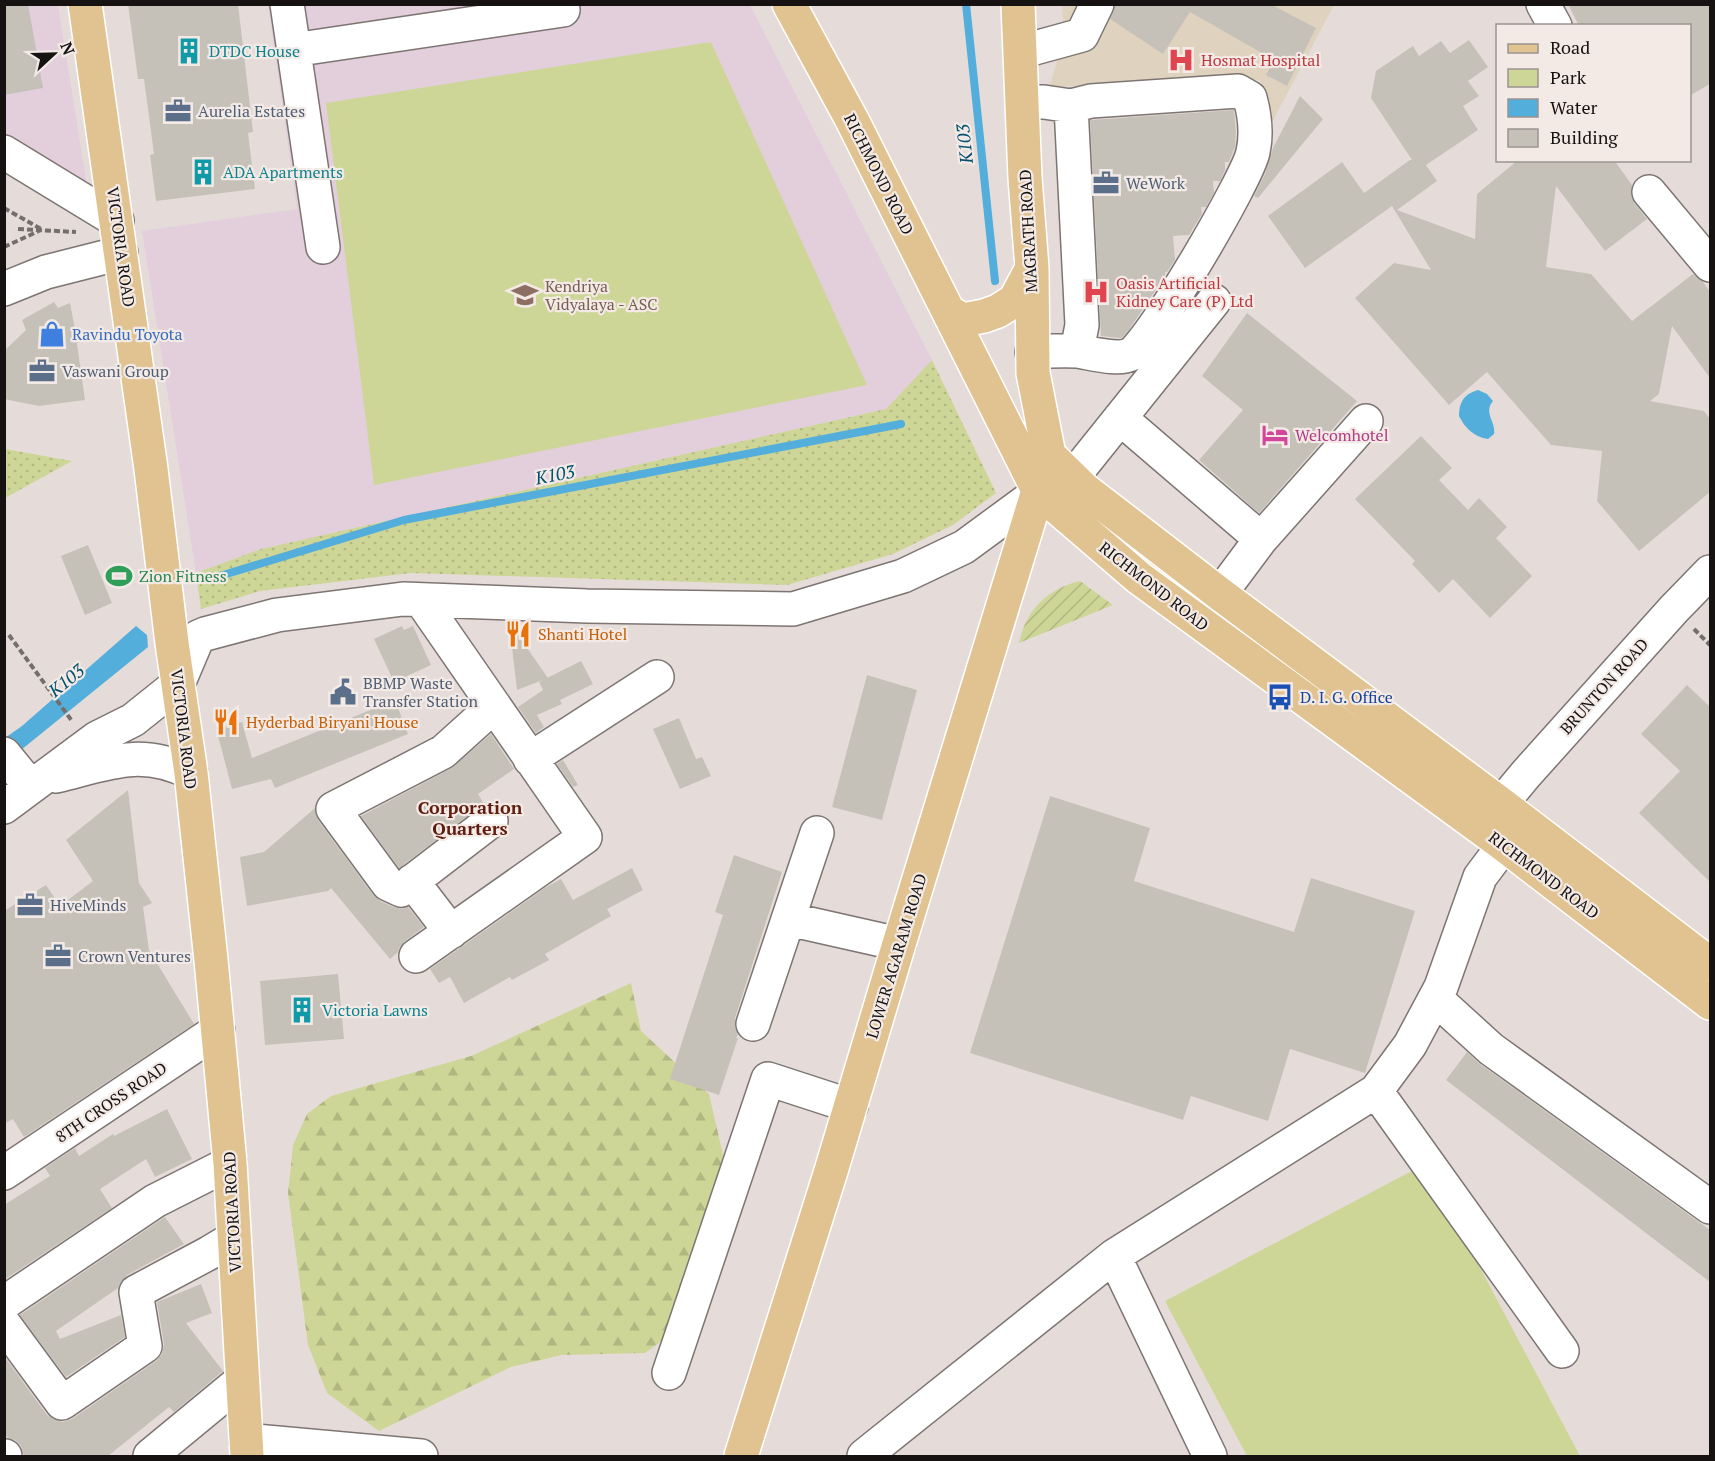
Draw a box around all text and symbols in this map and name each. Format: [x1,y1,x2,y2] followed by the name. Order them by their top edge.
[24,24,84,84] north arrow
[1496,24,1691,162] legend
[1550,35,1590,59] text: Road
[174,36,204,66] building icon: DTDC House
[55,39,80,58] text: N
[209,40,300,62] place label: DTDC House
[1166,45,1196,75] hospital icon: Hosmat Hospital
[1201,49,1320,71] place label: Hosmat Hospital
[1550,65,1587,89] text: Park
[1550,95,1597,119] text: Water
[163,96,193,126] office icon: Aurelia Estates
[198,100,305,122] place label: Aurelia Estates
[839,110,919,238] street label: RICHMOND ROAD
[950,122,978,166] water label: K103
[1550,125,1618,149] text: Building
[188,157,218,187] building icon: ADA Apartments
[223,161,343,183] place label: ADA Apartments
[1091,168,1121,198] office icon: WeWork
[1014,169,1042,293] street label: MAGRATH ROAD
[1126,172,1186,194] place label: WeWork
[102,185,140,309] street label: VICTORIA ROAD
[1116,272,1253,312] place label: Oasis Artificial Kidney Care (P) Ltd
[545,275,658,315] place label: Kendriya Vidyalaya - ASC
[1081,277,1111,307] hospital icon: Oasis Artificial Kidney Care (P) Ltd
[510,280,540,310] school or university icon: Kendriya Vidyalaya - ASC
[37,319,67,349] shop icon: Ravindu Toyota
[72,323,183,345] place label: Ravindu Toyota
[27,356,57,386] office icon: Vaswani Group
[62,360,169,382] place label: Vaswani Group
[1260,420,1290,450] hotel icon: Welcomhotel
[1295,424,1389,446] place label: Welcomhotel
[532,458,577,490] water label: K103
[1095,536,1213,636] street label: RICHMOND ROAD
[104,561,134,591] sports icon: Zion Fitness
[139,565,227,587] place label: Zion Fitness
[503,619,533,649] restaurant icon: Shanti Hotel
[538,623,627,645] place label: Shanti Hotel
[1555,633,1653,739] street label: BRUNTON ROAD
[42,658,89,702] water label: K103
[166,668,202,790] street label: VICTORIA ROAD
[363,672,479,712] place label: BBMP Waste Transfer Station
[328,677,358,707] public building icon: BBMP Waste Transfer Station
[1265,682,1295,712] bus stop icon: D. I. G. Office
[1300,686,1393,708] place label: D. I. G. Office
[211,707,241,737] restaurant icon: Hyderbad Biryani House
[246,711,418,733] place label: Hyderbad Biryani House
[418,795,523,840] district label: Corporation Quarters
[1484,826,1604,924] street label: RICHMOND ROAD
[860,871,932,1041] street label: LOWER AGARAM ROAD
[15,890,45,920] office icon: HiveMinds
[50,894,126,916] place label: HiveMinds
[43,941,73,971] office icon: Crown Ventures
[78,945,191,967] place label: Crown Ventures
[287,995,317,1025] building icon: Victoria Lawns
[322,999,428,1021] place label: Victoria Lawns
[51,1057,171,1147] street label: 8TH CROSS ROAD
[218,1151,246,1273] street label: VICTORIA ROAD

